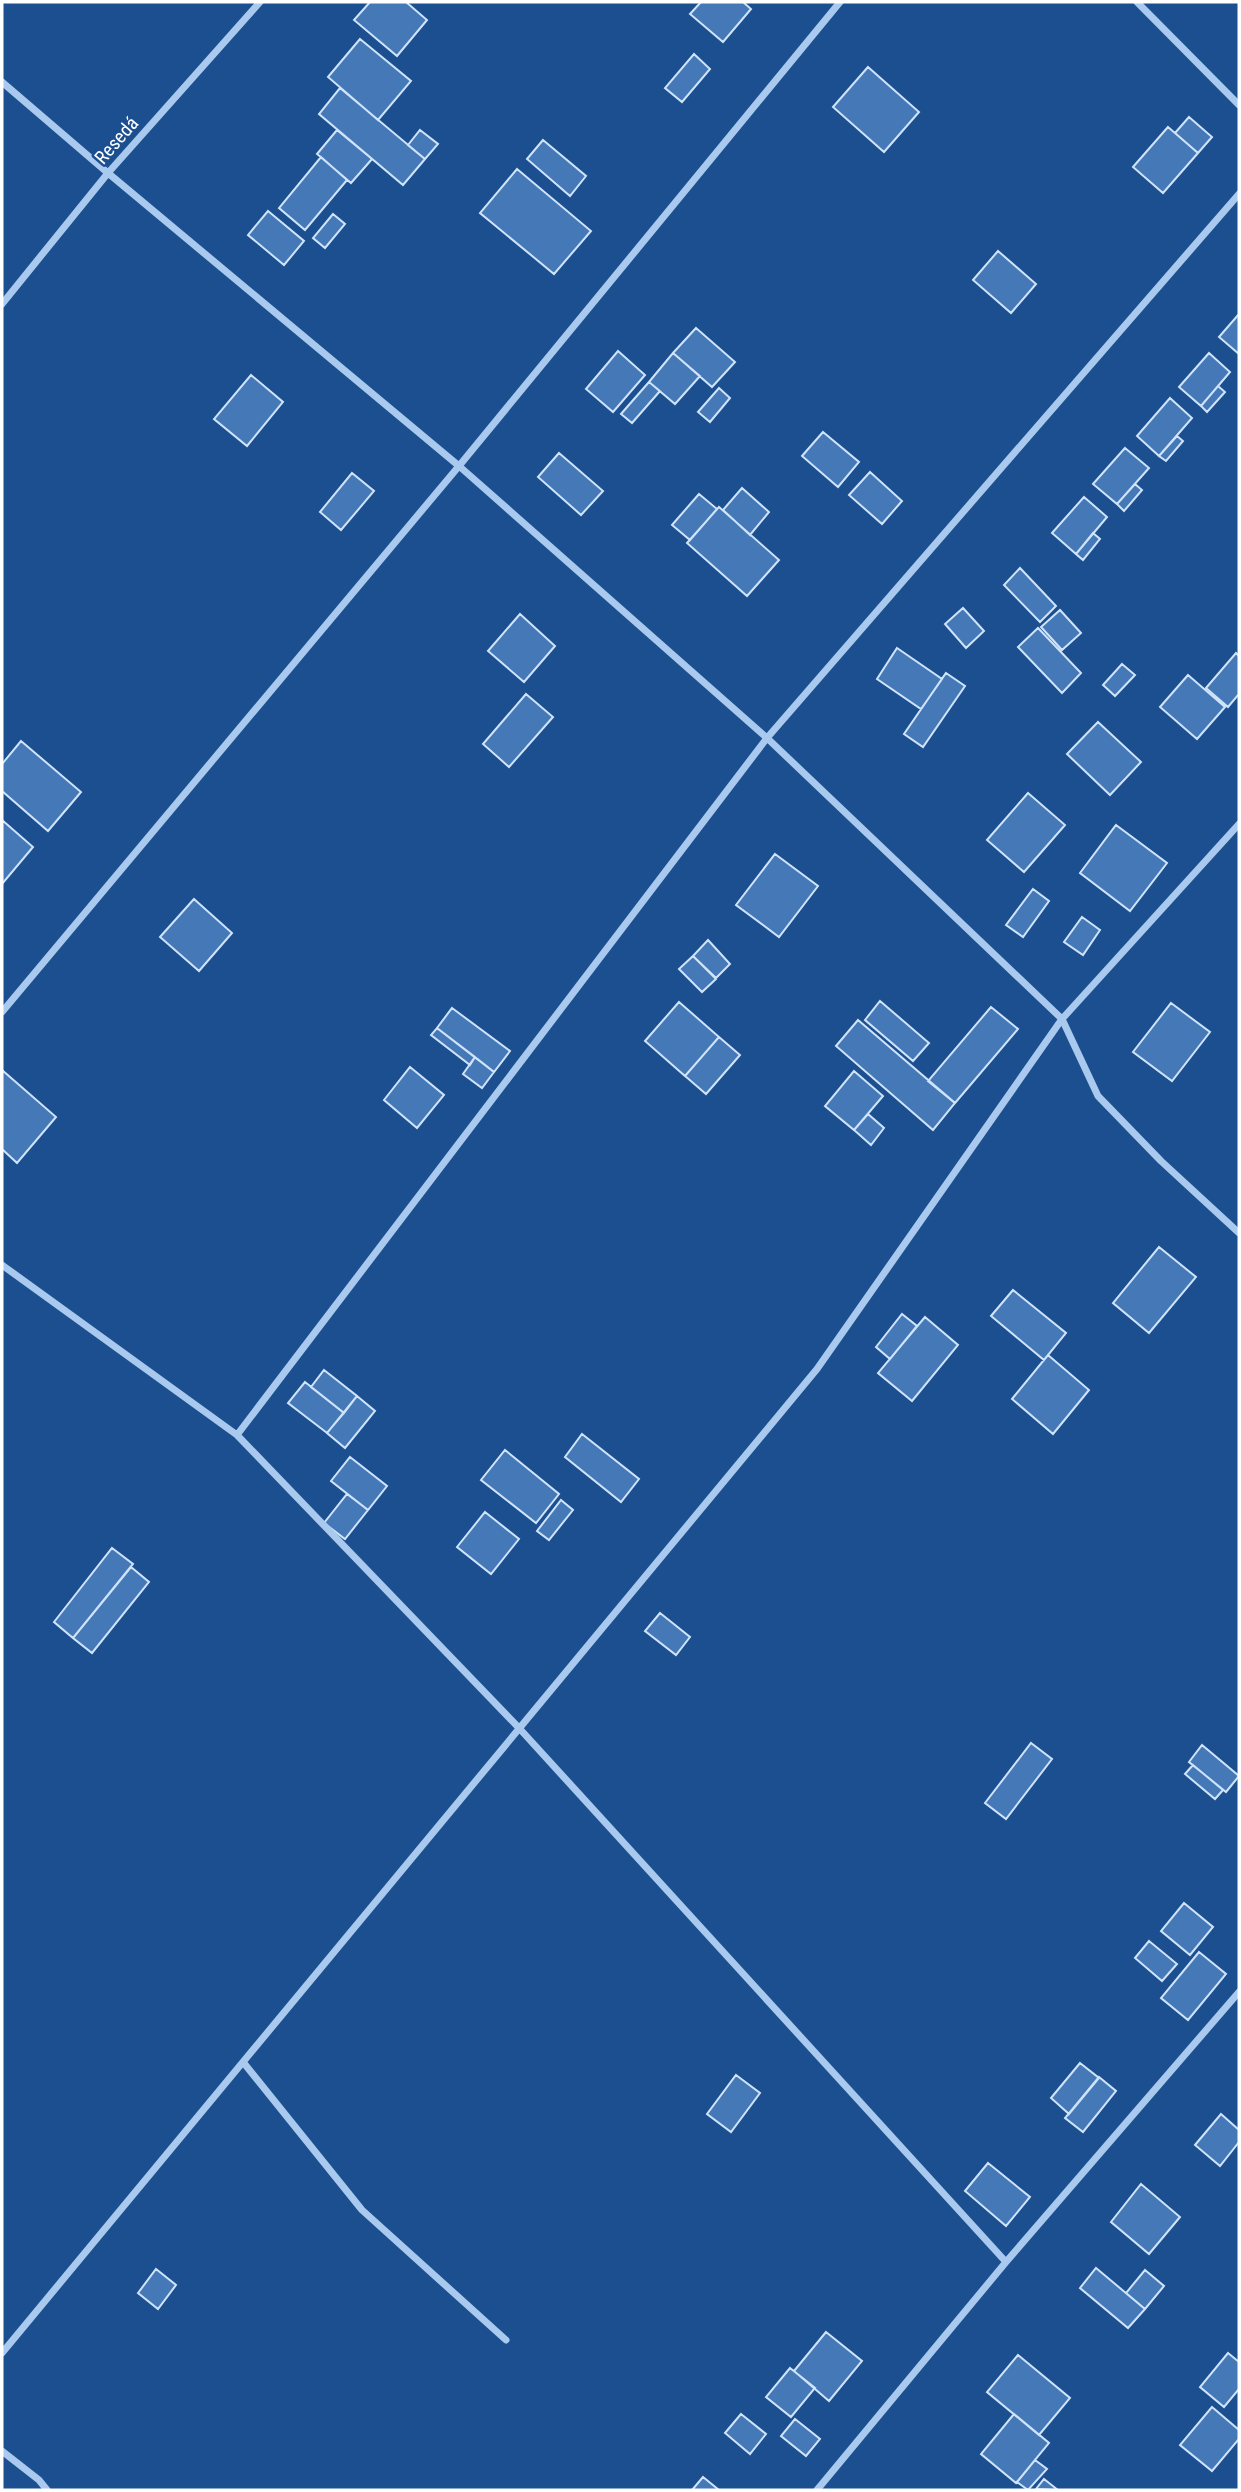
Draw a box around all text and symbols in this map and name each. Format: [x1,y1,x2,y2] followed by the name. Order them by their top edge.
[90,112,143,169] street label: Resedá

